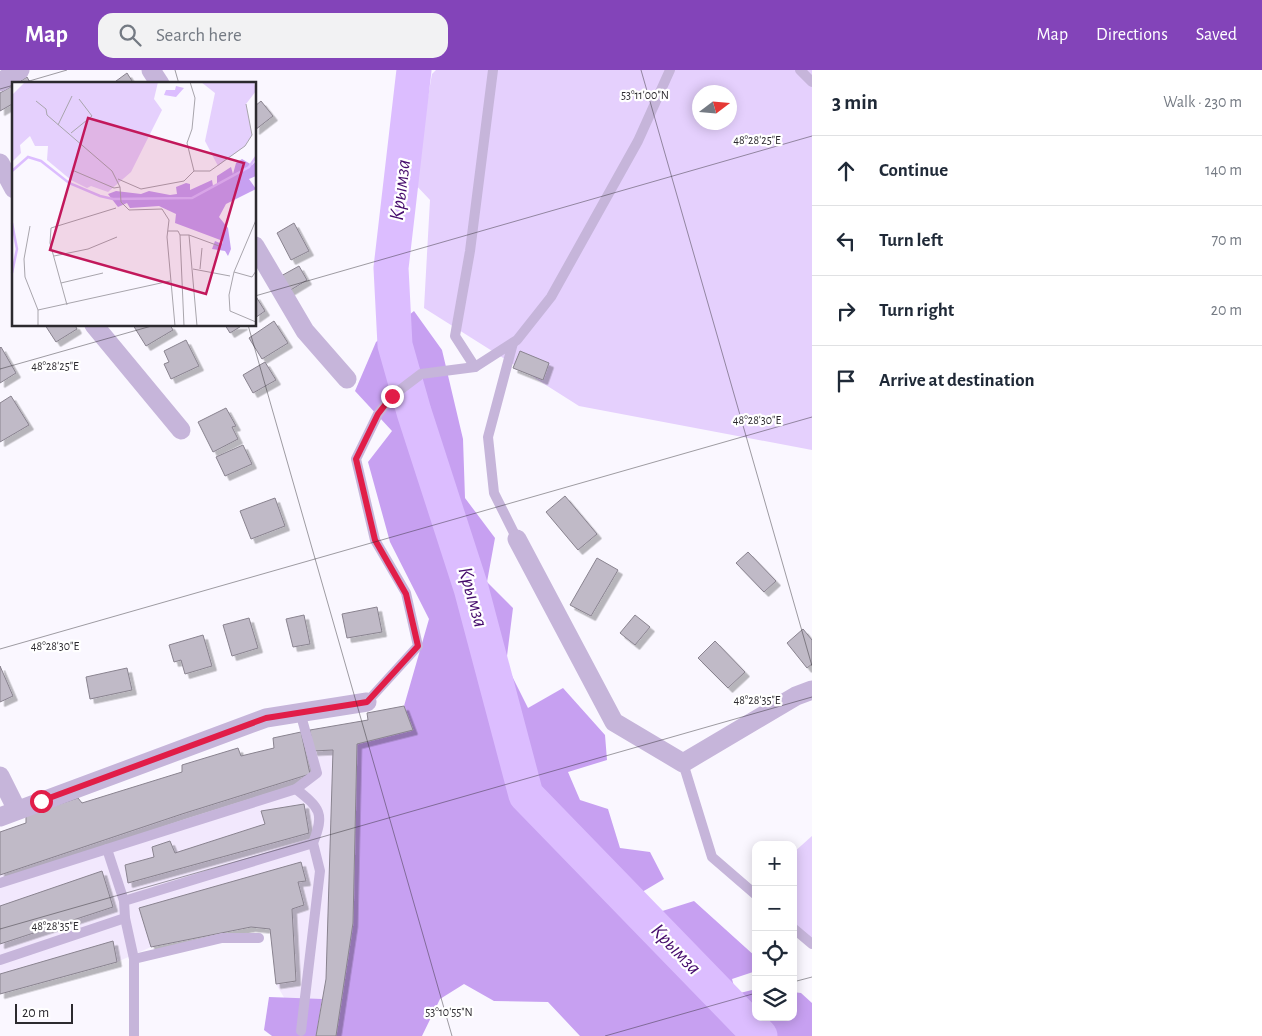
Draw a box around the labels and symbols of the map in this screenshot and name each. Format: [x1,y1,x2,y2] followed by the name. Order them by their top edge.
[12,82,256,326] inset map
[692,85,737,130] north arrow
[621,89,669,101] text: 53°11'00"N
[733,134,781,146] text: 48°28'25"E
[386,158,415,222] water label: Крымза
[31,360,79,372] text: 48°28'25"E
[381,385,404,408] route end
[733,414,781,426] text: 48°28'30"E
[453,565,492,630] water label: Крымза
[31,640,79,652] text: 48°28'30"E
[733,694,781,706] text: 48°28'35"E
[30,790,53,813] route start
[31,920,79,932] text: 48°28'35"E
[646,920,705,979] water label: Крымза
[15,1001,72,1024] scale bar
[425,1006,473,1018] text: 53°10'55"N

